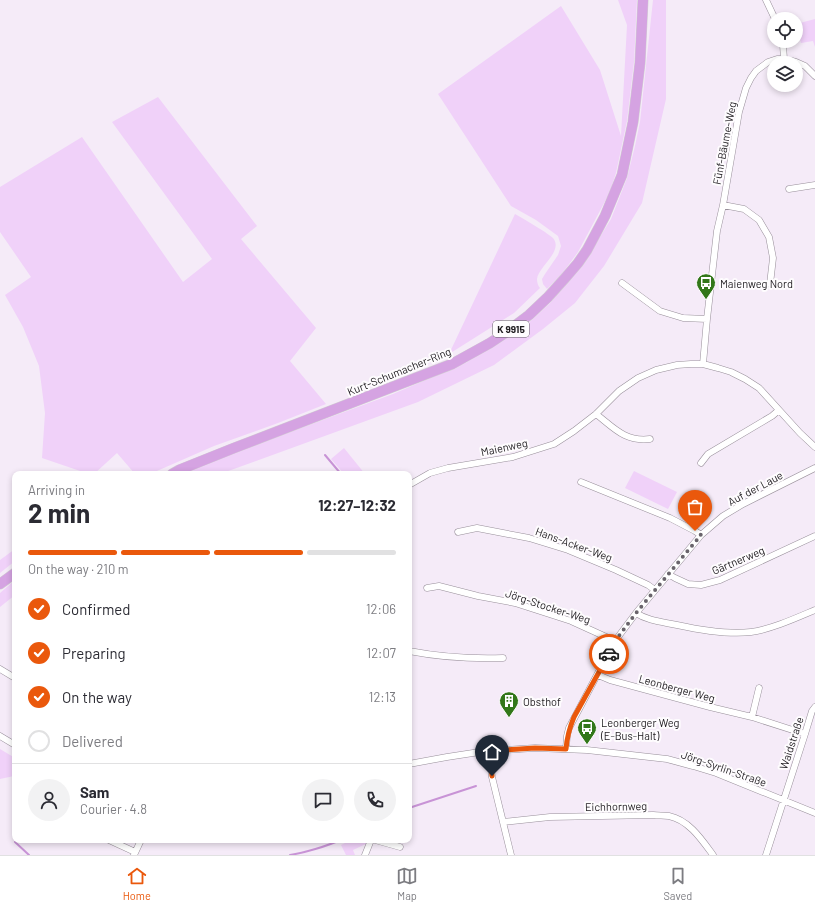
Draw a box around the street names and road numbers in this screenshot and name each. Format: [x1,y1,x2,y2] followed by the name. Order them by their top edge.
[710,100,738,186] street label: Fünf-Bäume-Weg
[493,321,529,337] road number: K 9915
[345,344,453,398] street label: Kurt-Schumacher-Ring
[479,436,529,458] street label: Maienweg
[725,468,785,508] street label: Auf der Laue
[534,524,614,564] street label: Hans-Acker-Weg
[710,543,766,577] street label: Gärtnerweg
[504,586,592,626] street label: Jörg-Stocker-Weg
[637,672,717,704] street label: Leonberger Weg
[776,715,806,771] street label: Waidstraße
[680,747,768,789] street label: Jörg-Syrlin-Straße
[585,799,647,813] street label: Eichhornweg

